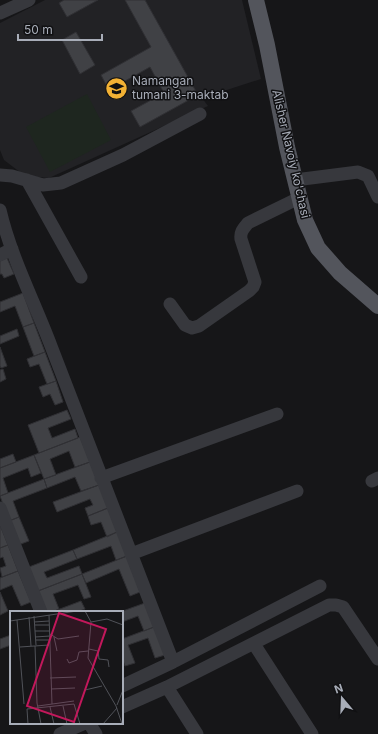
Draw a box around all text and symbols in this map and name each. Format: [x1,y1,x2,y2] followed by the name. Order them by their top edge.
[18,16,102,42] scale bar
[24,22,53,37] text: 50 m
[132,73,228,102] place label: Namangan tumani 3-maktab
[103,75,129,101] school or university icon: Namangan tumani 3-maktab
[269,88,314,220] street label: Alisher Navoiy ko'chasi
[10,611,123,724] inset map
[322,678,362,718] north arrow
[332,681,345,697] text: N

